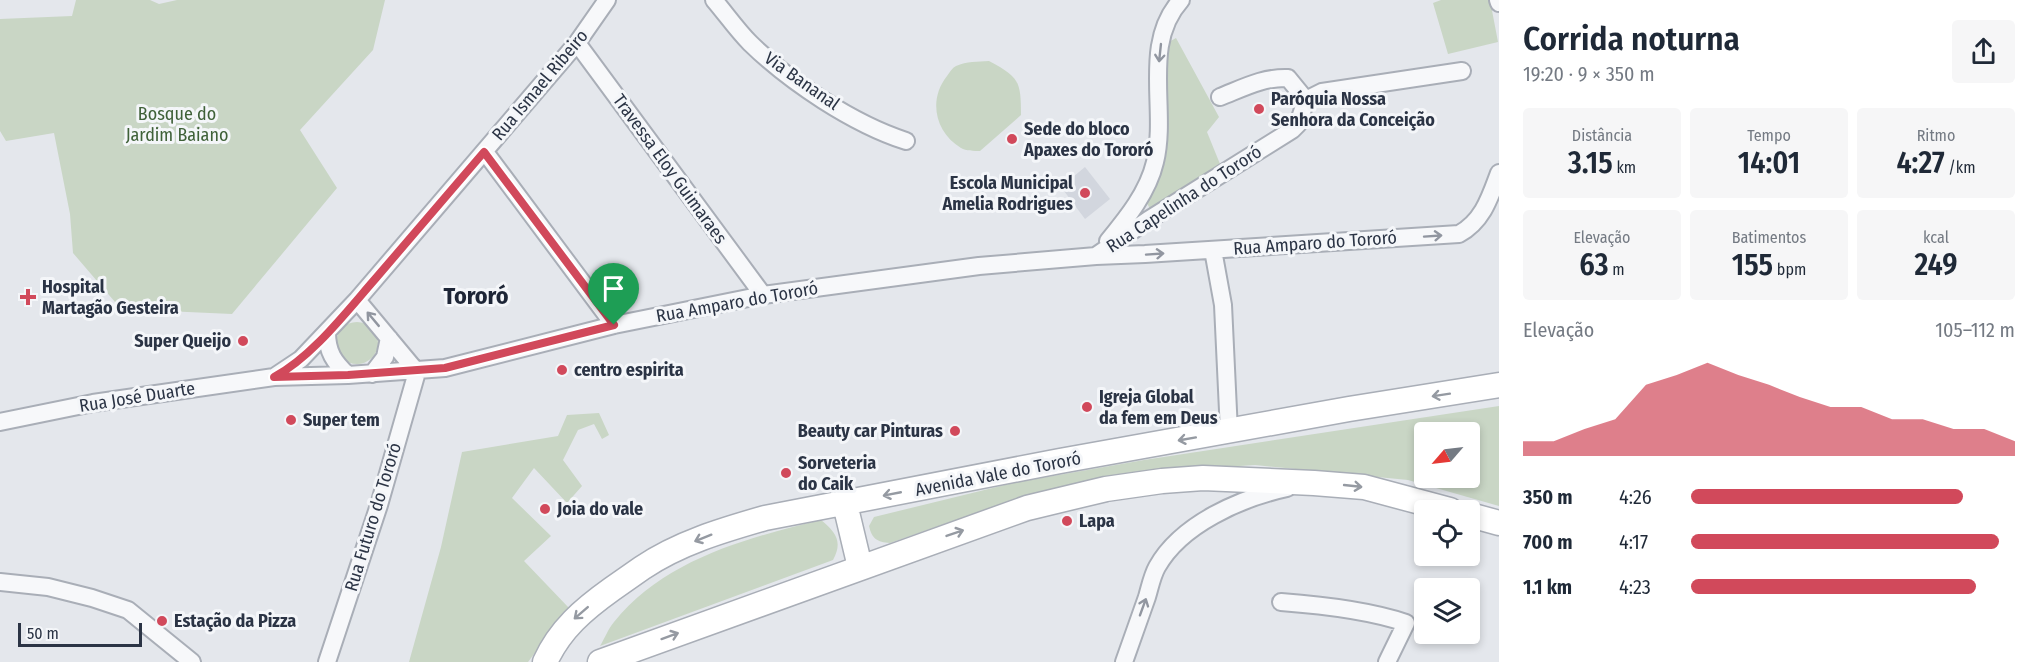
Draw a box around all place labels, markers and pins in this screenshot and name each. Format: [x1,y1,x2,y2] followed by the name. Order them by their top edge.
[1271,88,1435,131] place label: Paróquia Nossa Senhora da Conceição
[1252,102,1266,116] marker: Paróquia Nossa Senhora da Conceição
[1023,118,1154,161] place label: Sede do bloco Apaxes do Tororó
[1005,132,1019,146] marker: Sede do bloco Apaxes do Tororó
[941,172,1073,215] place label: Escola Municipal Amelia Rodrigues
[1078,186,1092,200] marker: Escola Municipal Amelia Rodrigues
[588,263,639,325] pin
[42,276,179,319] place label: Hospital Martagão Gesteira
[19,288,37,306] marker: Hospital Martagão Gesteira
[134,330,231,352] place label: Super Queijo
[236,334,250,348] marker: Super Queijo
[574,359,684,381] place label: centro espirita
[555,363,569,377] marker: centro espirita
[1099,386,1218,429] place label: Igreja Global da fem em Deus
[1080,400,1094,414] marker: Igreja Global da fem em Deus
[303,409,380,431] place label: Super tem
[284,413,298,427] marker: Super tem
[798,420,943,442] place label: Beauty car Pinturas
[948,424,962,438] marker: Beauty car Pinturas
[798,452,876,495] place label: Sorveteria do Caik
[779,466,793,480] marker: Sorveteria do Caik
[556,498,643,520] place label: Joia do vale
[538,502,552,516] marker: Joia do vale
[1079,510,1115,532] place label: Lapa
[1060,514,1074,528] marker: Lapa
[174,610,296,632] place label: Estação da Pizza
[155,614,169,628] marker: Estação da Pizza

